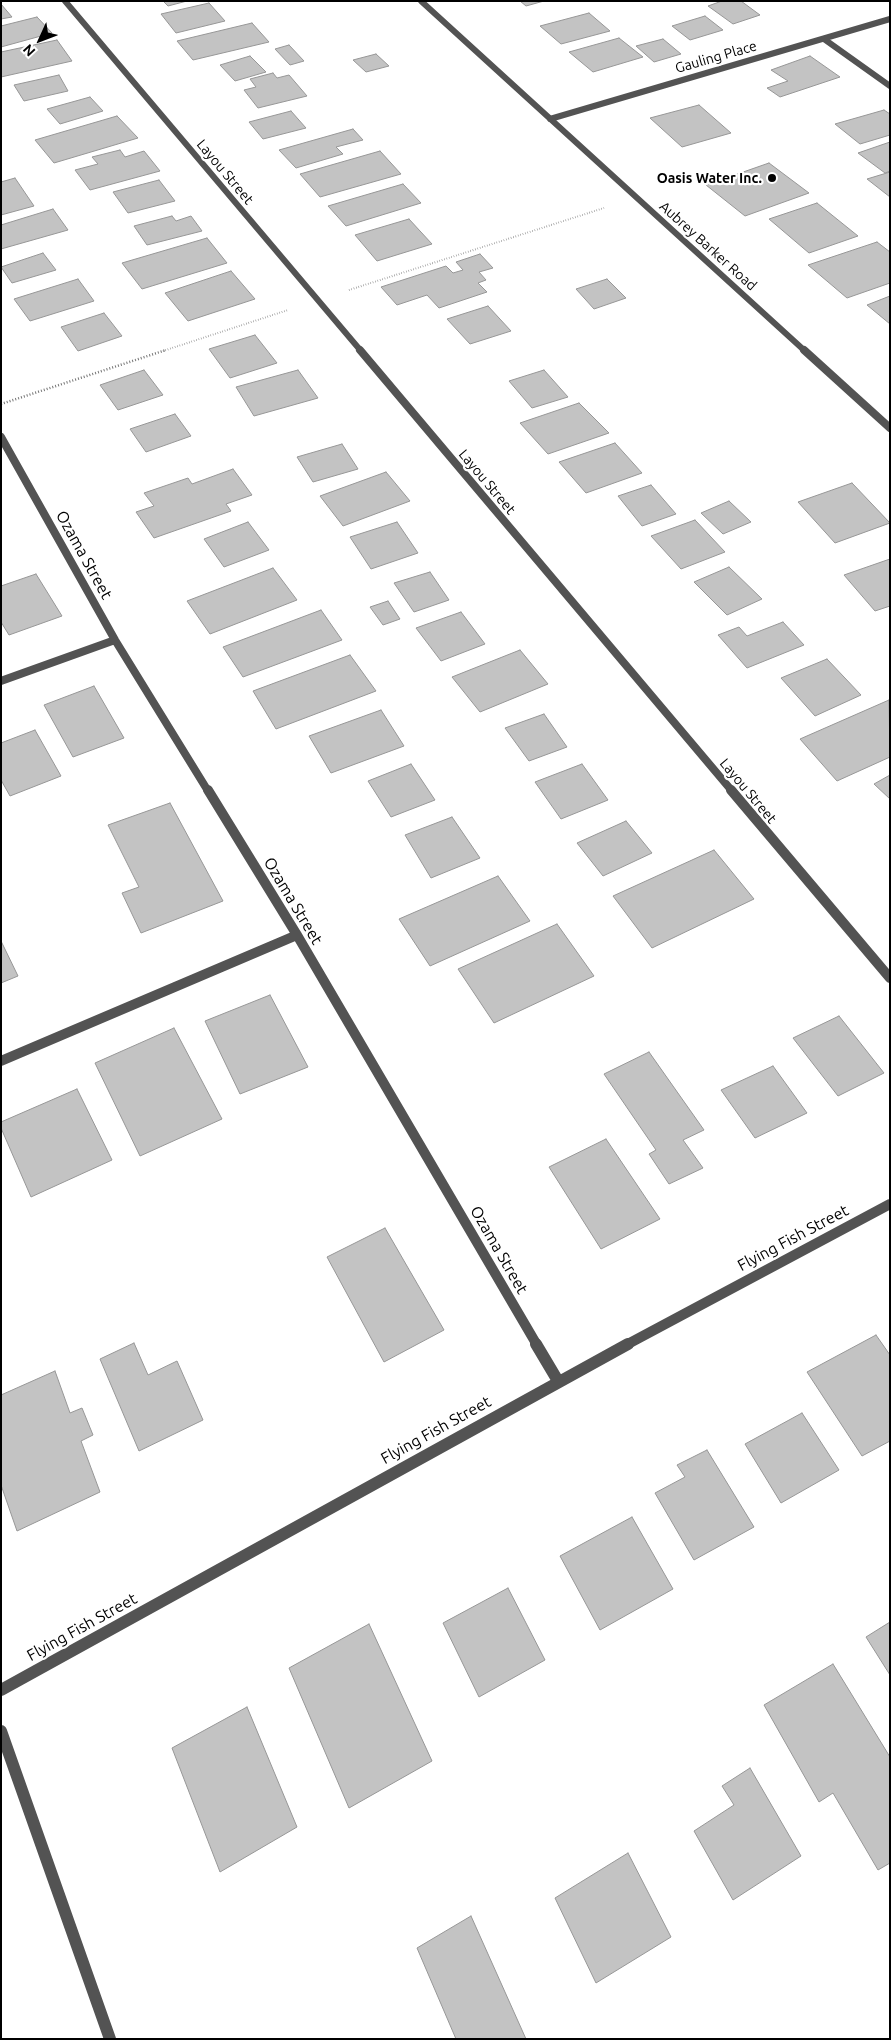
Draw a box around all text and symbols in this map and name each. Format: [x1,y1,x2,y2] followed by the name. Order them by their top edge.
[15,15,65,65] north arrow
[673,37,759,77] street label: Gauling Place
[20,41,38,60] text: N
[193,136,257,208] street label: Layou Street
[657,170,762,186] place label: Oasis Water Inc.
[766,172,778,184] marker: Oasis Water Inc.
[656,198,760,294] street label: Aubrey Barker Road
[455,446,519,518] street label: Layou Street
[52,507,116,603] street label: Ozama Street
[716,755,780,827] street label: Layou Street
[259,854,327,948] street label: Ozama Street
[734,1201,852,1275] street label: Flying Fish Street
[466,1203,532,1297] street label: Ozama Street
[378,1392,494,1468] street label: Flying Fish Street
[24,1589,140,1665] street label: Flying Fish Street

